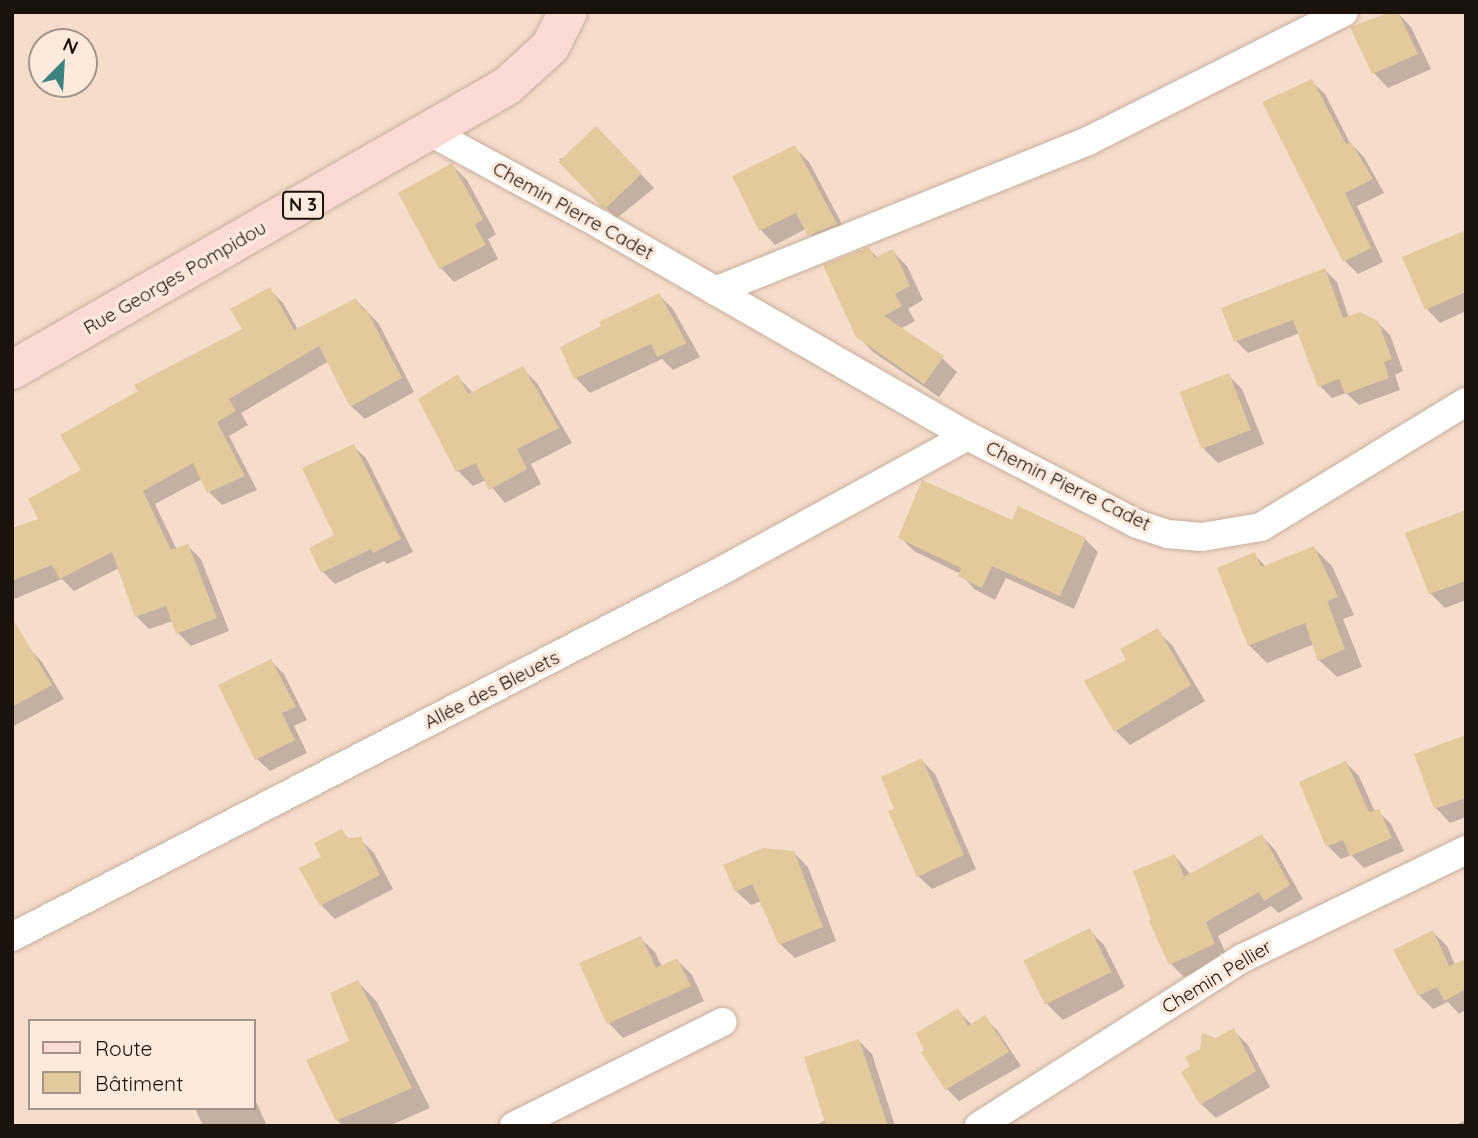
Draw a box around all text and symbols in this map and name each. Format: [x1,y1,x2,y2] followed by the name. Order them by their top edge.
[28,28,98,98] north arrow
[59,32,82,59] text: N
[489,157,657,265] street label: Chemin Pierre Cadet
[282,190,324,220] road number: N 3
[80,216,270,340] street label: Rue Georges Pompidou
[982,436,1154,536] street label: Chemin Pierre Cadet
[421,646,563,734] street label: Allée des Bleuets
[1158,935,1276,1019] street label: Chemin Pellier
[28,1019,256,1110] legend
[95,1035,152,1061] text: Route
[95,1070,183,1096] text: Bâtiment

